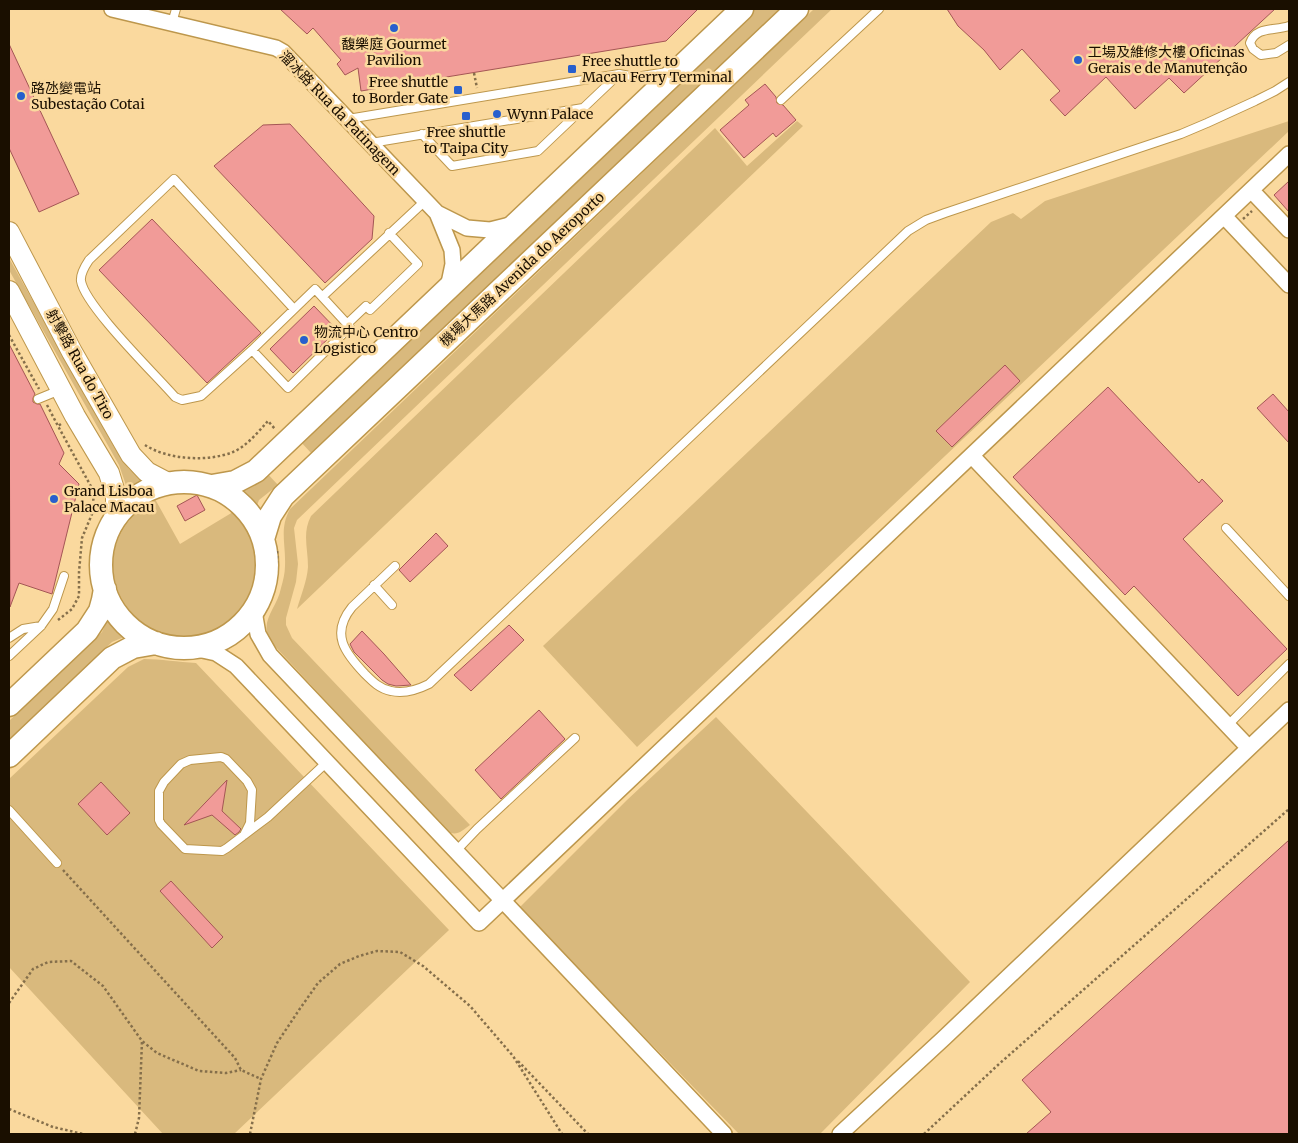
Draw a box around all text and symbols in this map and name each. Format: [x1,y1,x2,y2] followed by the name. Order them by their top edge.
[388,22,400,34] marker: 馥樂庭 Gourmet Pavilion
[341,35,447,69] place label: 馥樂庭 Gourmet Pavilion
[1088,43,1248,77] place label: 工場及維修大樓 Oficinas Gerais e de Manutenção
[276,47,404,179] street label: 溜冰路 Rua da Patinagem
[582,52,733,86] place label: Free shuttle to Macau Ferry Terminal
[1072,54,1084,66] marker: 工場及維修大樓 Oficinas Gerais e de Manutenção
[566,63,578,75] marker: Free shuttle to Macau Ferry Terminal
[352,73,448,107] place label: Free shuttle to Border Gate
[31,79,145,113] place label: 路氹變電站 Subestação Cotai
[452,84,464,96] marker: Free shuttle to Border Gate
[15,90,27,102] marker: 路氹變電站 Subestação Cotai
[506,105,593,123] place label: Wynn Palace
[491,108,503,120] marker: Wynn Palace
[460,110,472,122] marker: Free shuttle to Taipa City
[424,123,509,157] place label: Free shuttle to Taipa City
[436,188,608,350] street label: 機場大馬路 Avenida do Aeroporto
[42,306,118,422] street label: 射擊路 Rua do Tiro
[314,323,418,357] place label: 物流中心 Centro Logistico
[298,334,310,346] marker: 物流中心 Centro Logistico
[64,482,155,516] place label: Grand Lisboa Palace Macau
[48,493,60,505] marker: Grand Lisboa Palace Macau

